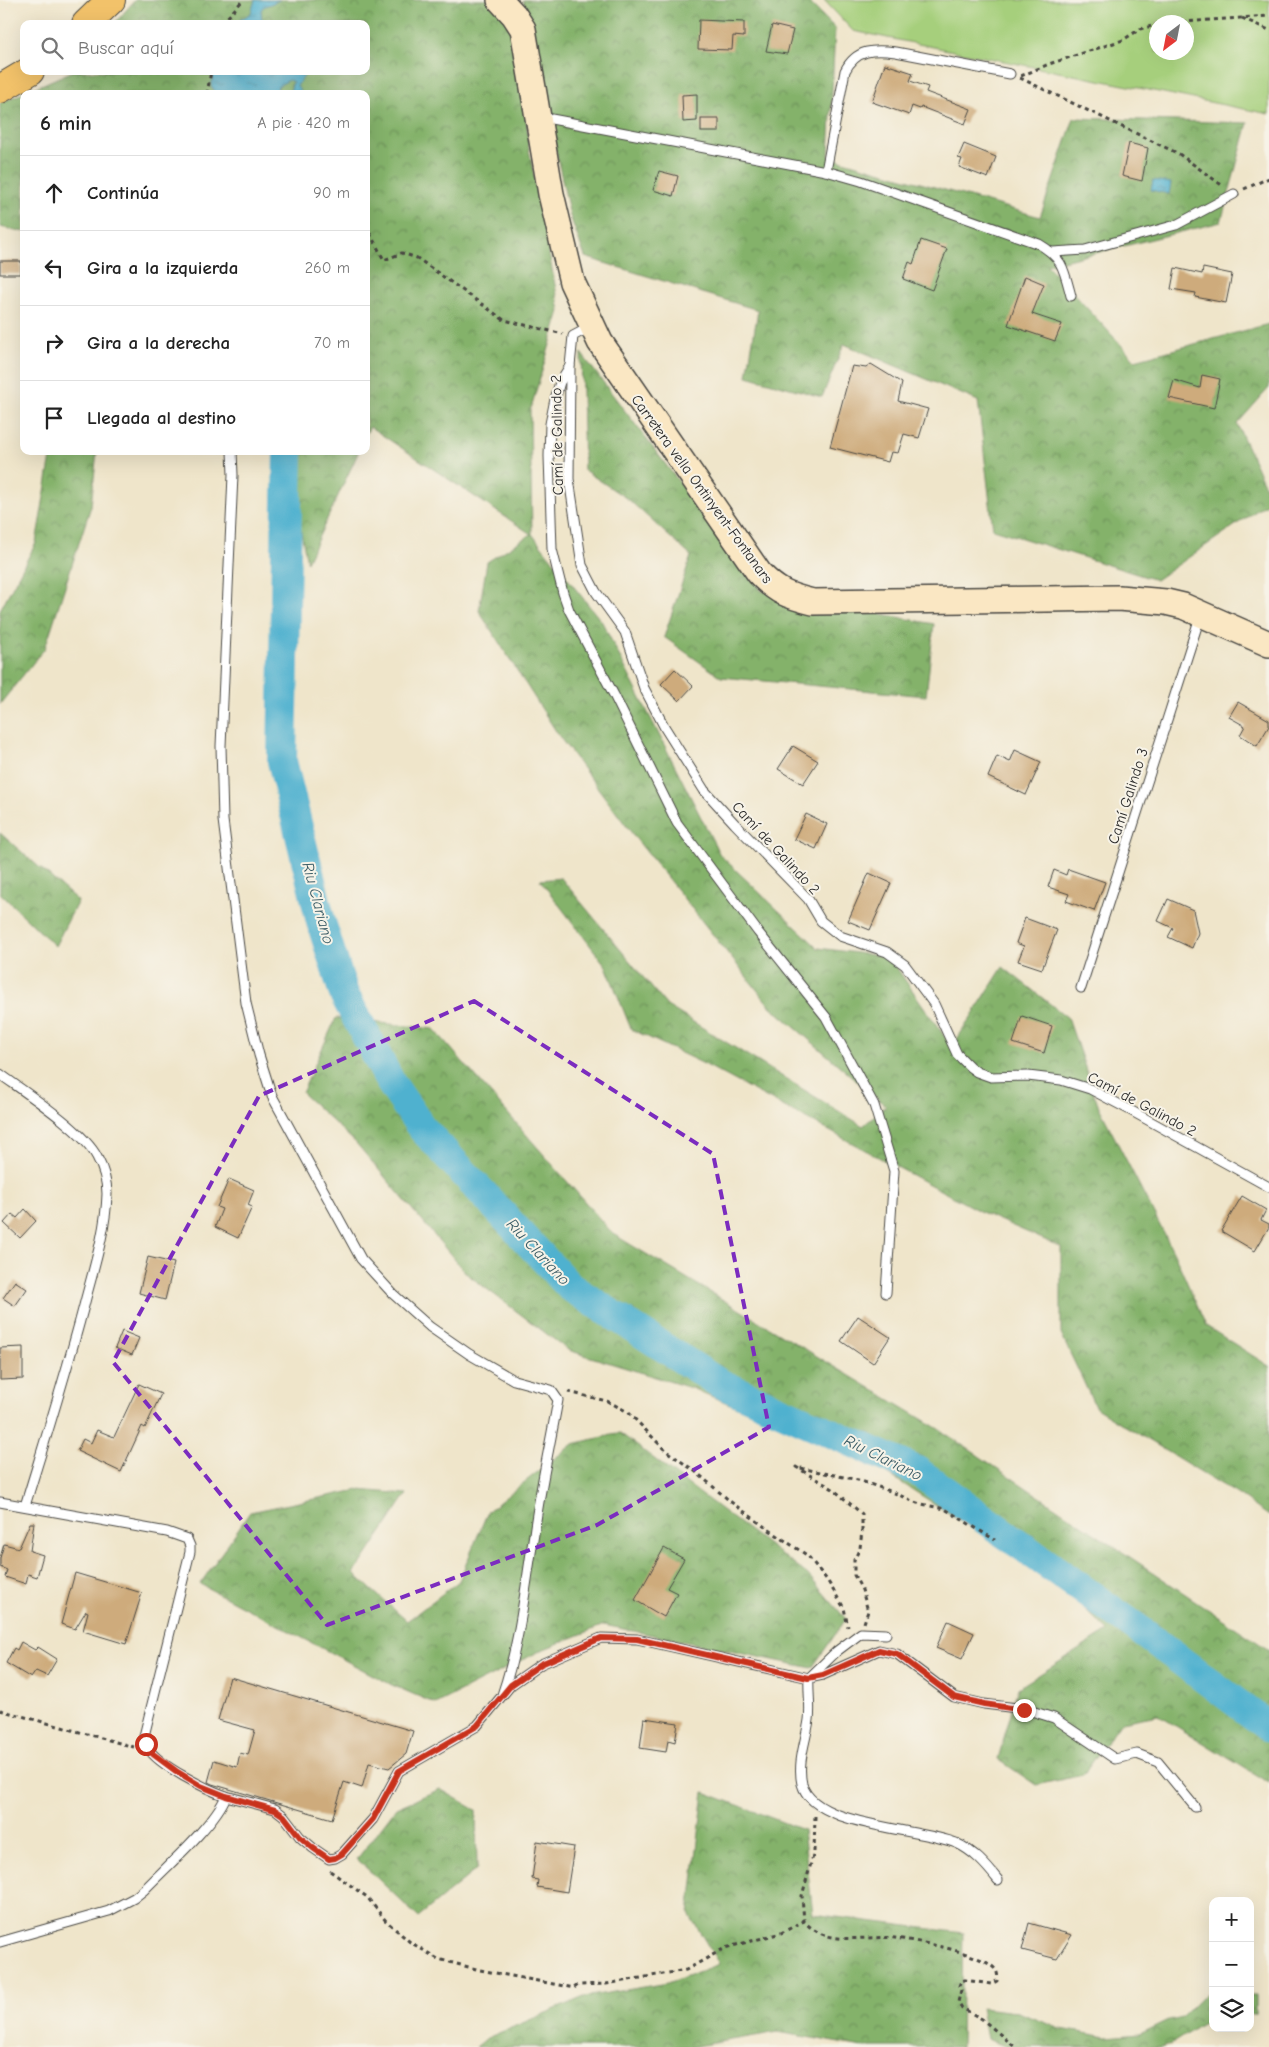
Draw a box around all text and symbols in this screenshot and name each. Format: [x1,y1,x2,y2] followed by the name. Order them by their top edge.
[1149,15,1194,60] north arrow
[20,20,370,75] search box
[38,34,66,62] icon: search
[78,37,174,59] text: Buscar aquí
[40,111,92,135] text: 6 min
[257,114,350,132] text: A pie · 420 m
[40,179,68,207] icon: ahead
[87,182,159,204] text: Continúa
[313,184,350,202] text: 90 m
[40,254,68,282] icon: left
[87,257,238,279] text: Gira a la izquierda
[305,259,350,277] text: 260 m
[40,329,68,357] icon: right
[87,332,230,354] text: Gira a la derecha
[314,334,350,352] text: 70 m
[547,375,567,495] street label: Camí de Galindo 2
[627,391,777,587] street label: Carretera vella Ontinyent-Fontanars
[40,404,68,432] icon: arrive
[87,407,236,429] text: Llegada al destino
[1104,746,1152,846] street label: Camí Galindo 3
[728,798,824,898] street label: Camí de Galindo 2
[298,860,338,946] water label: Riu Clariano
[1085,1068,1199,1140] street label: Camí de Galindo 2
[503,1215,573,1289] water label: Riu Clariano
[841,1432,925,1484] water label: Riu Clariano
[1013,1699,1036,1722] route end
[135,1733,158,1756] route start
[1209,1897,1254,2032] map controls
[1209,1897,1254,1942] button: +
[1209,1942,1254,1987] button: −
[1209,1987,1254,2032] button: layers

